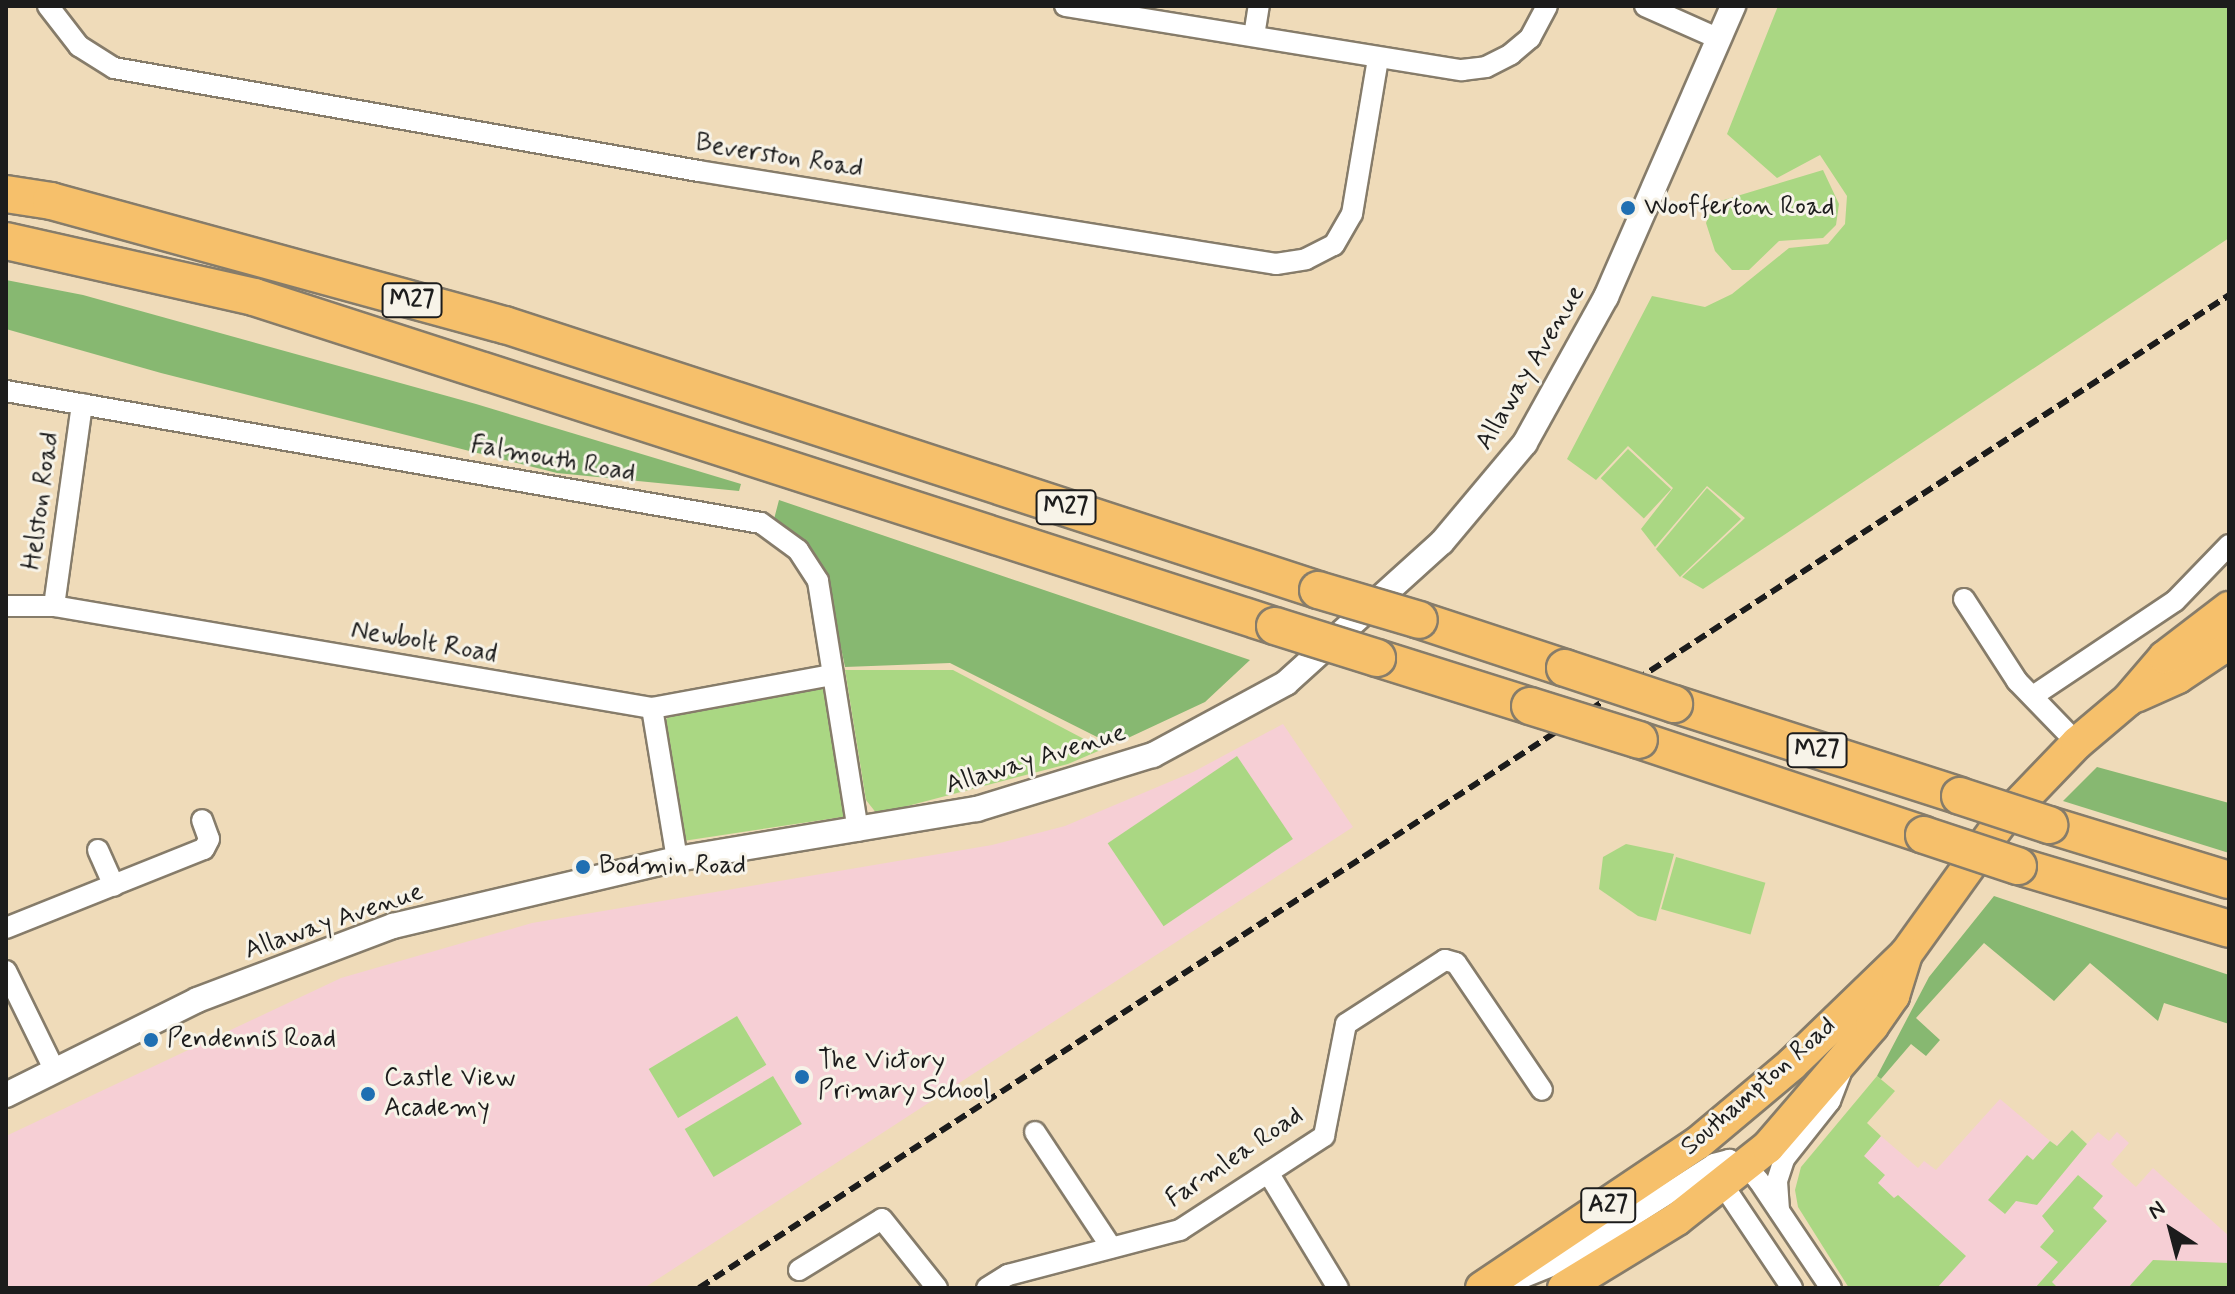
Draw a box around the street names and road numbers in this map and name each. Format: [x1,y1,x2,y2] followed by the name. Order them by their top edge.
[694,129,864,185] street label: Beverston Road
[380,280,444,320] road number: M27
[1471,283,1591,453] street label: Allaway Avenue
[468,430,638,490] street label: Falmouth Road
[17,431,67,571] street label: Helston Road
[1034,487,1098,527] road number: M27
[349,615,499,671] street label: Newbolt Road
[946,719,1126,801] street label: Allaway Avenue
[1785,730,1849,770] road number: M27
[244,878,424,966] street label: Allaway Avenue
[1675,1011,1843,1163] street label: Southampton Road
[1160,1101,1310,1215] street label: Farmlea Road
[1580,1185,1636,1225] road number: A27

